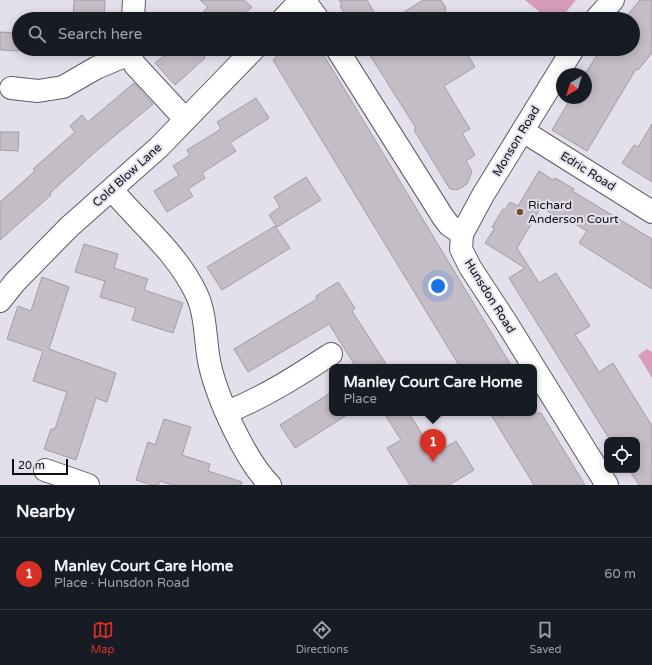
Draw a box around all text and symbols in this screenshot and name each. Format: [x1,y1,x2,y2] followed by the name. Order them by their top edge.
[12,12,640,56] search box
[26,23,48,45] icon: search
[58,25,142,43] text: Search here
[556,68,592,104] north arrow
[489,103,543,179] street label: Monson Road
[90,140,165,210] street label: Cold Blow Lane
[558,149,618,193] street label: Edric Road
[528,198,619,226] place label: Richard Anderson Court
[515,207,525,217] marker: Richard Anderson Court
[462,256,518,336] street label: Hunsdon Road
[428,276,448,296] your location
[329,364,537,416] popup
[343,373,523,391] text: Manley Court Care Home
[343,391,377,407] text: Place
[420,429,446,462] pin: 1
[604,437,640,473] map controls
[604,437,640,473] button: locate
[12,457,68,476] scale bar
[18,459,45,472] text: 20 m
[16,501,75,522] text: Nearby
[54,557,233,575] text: Manley Court Care Home
[25,566,33,582] text: 1
[604,566,636,582] text: 60 m
[54,575,189,591] text: Place · Hunsdon Road
[91,619,114,656] tab: Map
[296,619,348,656] tab: Directions
[530,619,561,656] tab: Saved

